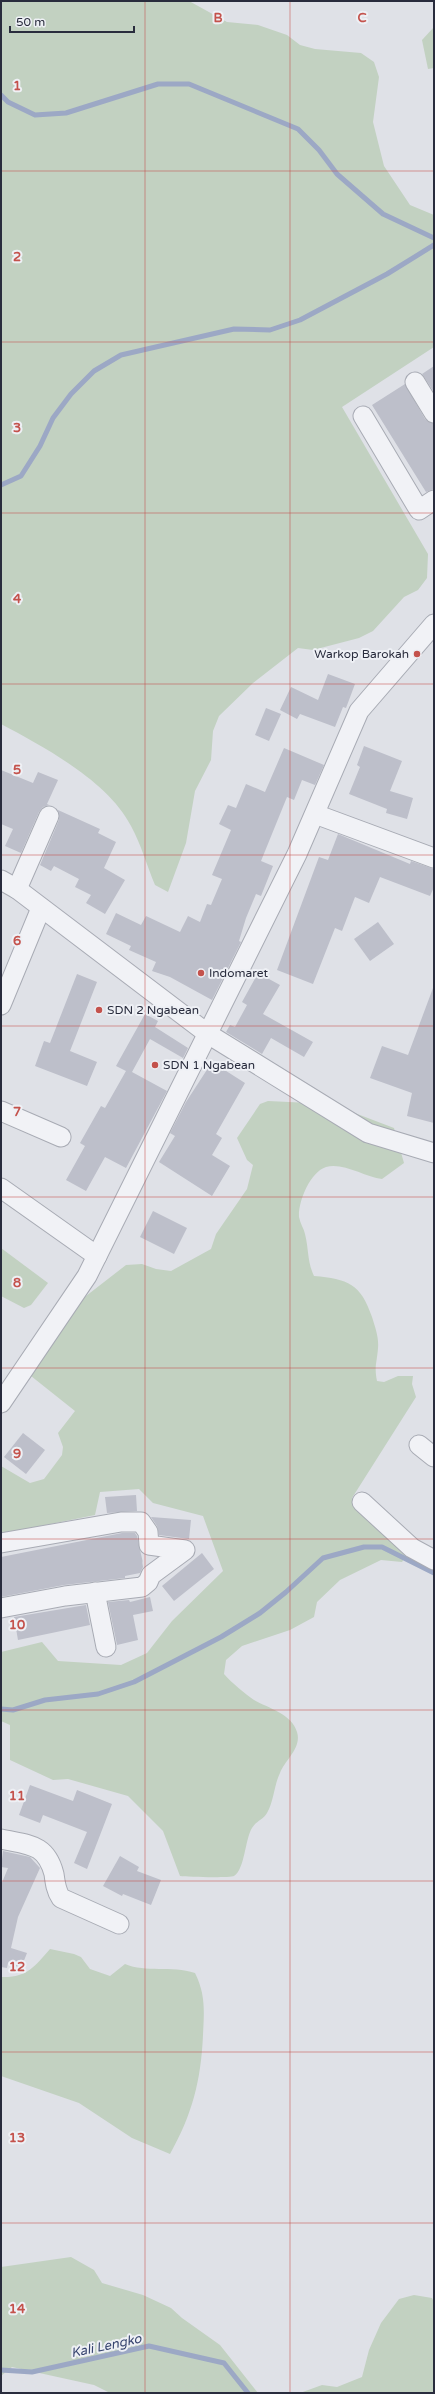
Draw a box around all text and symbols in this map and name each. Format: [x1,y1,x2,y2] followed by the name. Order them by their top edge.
[10,8,134,34] scale bar
[213,10,223,26] text: B
[357,10,367,26] text: C
[16,15,45,29] text: 50 m
[13,78,21,94] text: 1
[13,249,21,265] text: 2
[13,420,21,436] text: 3
[13,591,22,607] text: 4
[314,647,409,661] place label: Warkop Barokah
[412,649,422,659] marker: Warkop Barokah
[13,762,21,778] text: 5
[13,933,21,949] text: 6
[209,966,268,980] place label: Indomaret
[196,968,206,978] marker: Indomaret
[107,1003,199,1017] place label: SDN 2 Ngabean
[94,1005,104,1015] marker: SDN 2 Ngabean
[163,1058,255,1072] place label: SDN 1 Ngabean
[150,1060,160,1070] marker: SDN 1 Ngabean
[13,1104,21,1120] text: 7
[13,1275,21,1291] text: 8
[13,1446,21,1462] text: 9
[9,1617,25,1633] text: 10
[9,1788,25,1804] text: 11
[9,1959,25,1975] text: 12
[9,2130,25,2146] text: 13
[9,2301,26,2317] text: 14
[69,2330,144,2361] water label: Kali Lengko

